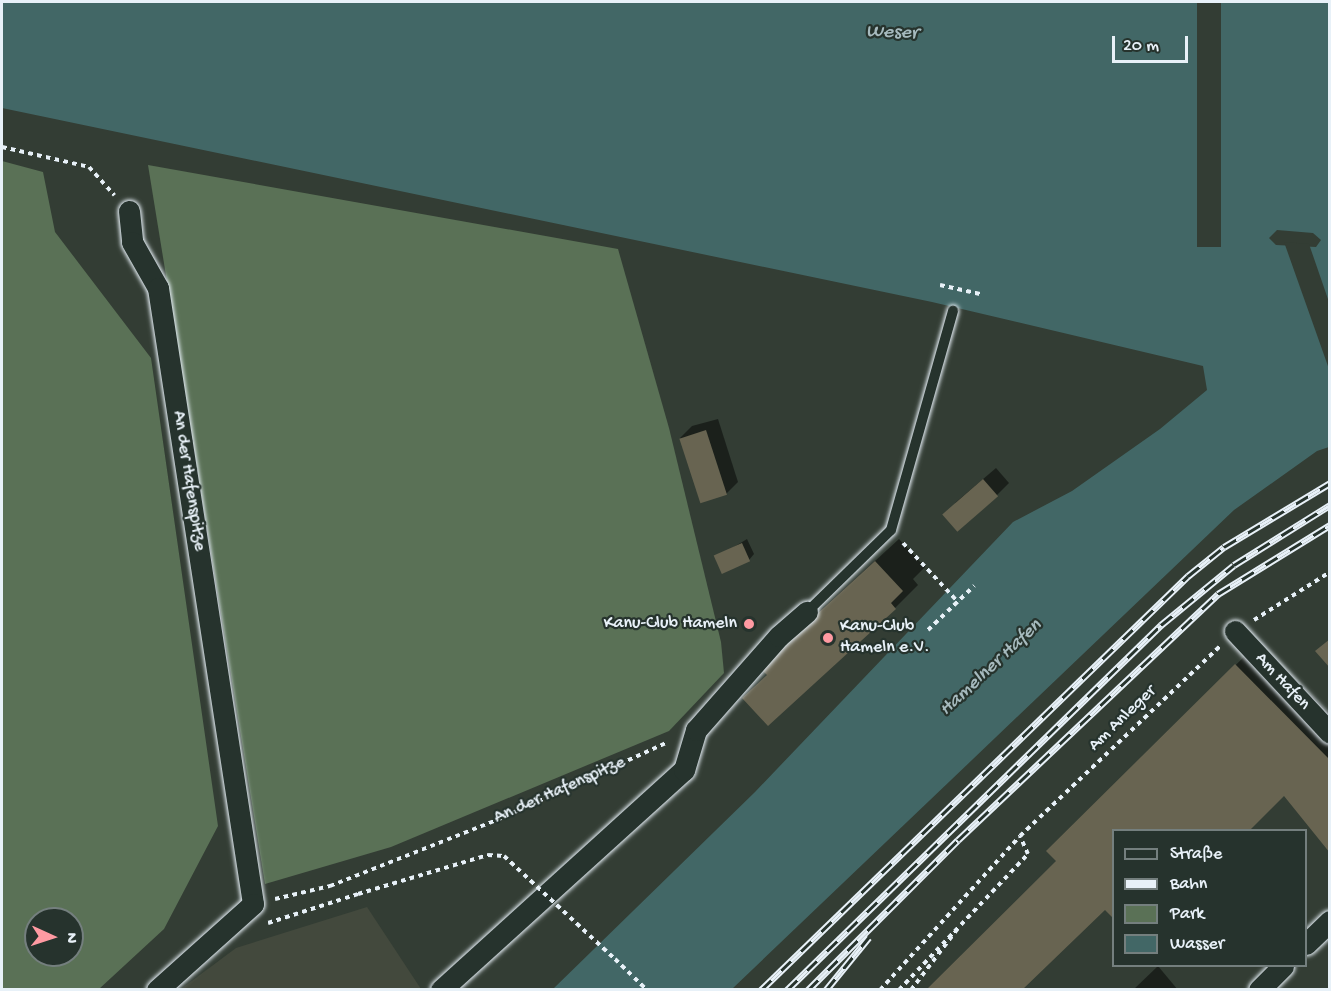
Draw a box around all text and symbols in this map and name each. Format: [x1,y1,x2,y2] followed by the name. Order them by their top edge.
[866,20,918,46] water label: Weser
[1115,24,1192,62] scale bar
[1123,36,1159,57] text: 20 m
[166,409,210,553] street label: An der Hafenspitze
[604,613,737,635] place label: Kanu-Club Hameln
[935,614,1047,722] water label: Hamelner Hafen
[742,617,756,631] marker: Kanu-Club Hameln
[840,617,930,660] place label: Kanu-Club Hameln e.V.
[821,631,835,645] marker: Kanu-Club Hameln e.V.
[1250,649,1314,715] street label: Am Hafen
[1085,681,1161,757] street label: Am Anleger
[491,752,629,830] street label: An der Hafenspitze
[1112,829,1307,967] legend
[1170,844,1222,865] text: Straße
[1170,874,1207,895] text: Bahn
[1170,904,1204,925] text: Park
[24,907,84,967] north arrow
[61,932,80,944] text: N
[1170,934,1224,955] text: Wasser

